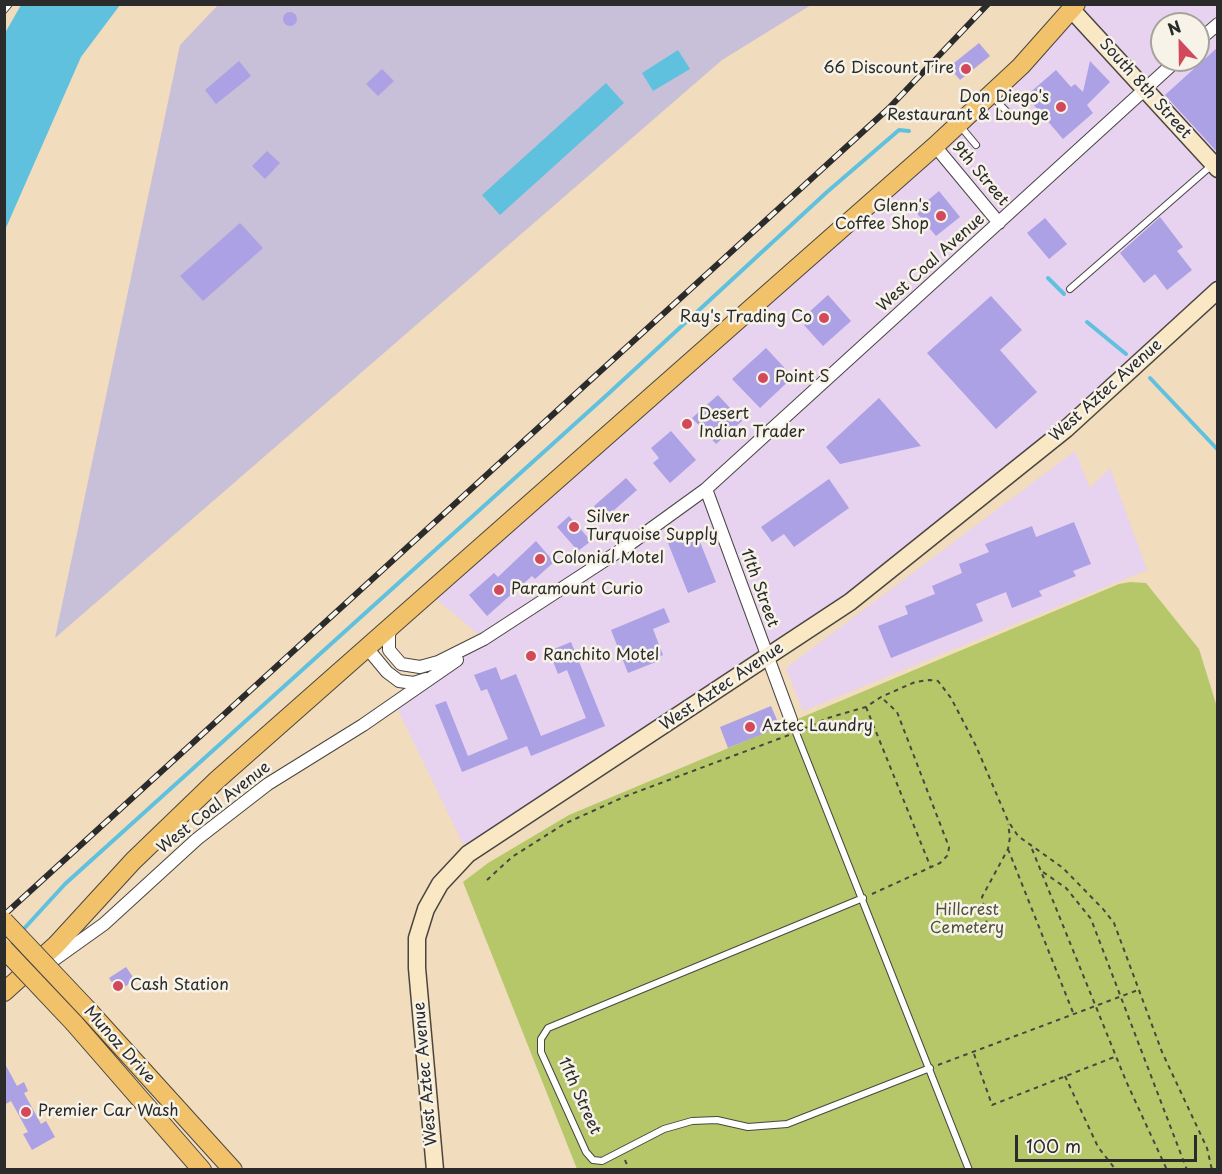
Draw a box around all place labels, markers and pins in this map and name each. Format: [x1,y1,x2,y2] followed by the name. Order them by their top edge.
[823,59,954,79] place label: 66 Discount Tire
[959,62,973,76] marker: 66 Discount Tire
[887,88,1049,126] place label: Don Diego's Restaurant & Lounge
[1054,100,1068,114] marker: Don Diego's Restaurant & Lounge
[835,197,929,235] place label: Glenn's Coffee Shop
[934,209,948,223] marker: Glenn's Coffee Shop
[680,308,812,328] place label: Ray's Trading Co
[817,311,831,325] marker: Ray's Trading Co
[775,368,829,388] place label: Point S
[756,371,770,385] marker: Point S
[699,405,804,443] place label: Desert Indian Trader
[680,417,694,431] marker: Desert Indian Trader
[586,508,718,546] place label: Silver Turquoise Supply
[567,520,581,534] marker: Silver Turquoise Supply
[552,549,664,569] place label: Colonial Motel
[533,552,547,566] marker: Colonial Motel
[511,580,643,600] place label: Paramount Curio
[492,583,506,597] marker: Paramount Curio
[543,646,659,666] place label: Ranchito Motel
[524,649,538,663] marker: Ranchito Motel
[762,717,873,737] place label: Aztec Laundry
[743,720,757,734] marker: Aztec Laundry
[130,976,229,996] place label: Cash Station
[111,979,125,993] marker: Cash Station
[38,1102,179,1122] place label: Premier Car Wash
[19,1105,33,1119] marker: Premier Car Wash

